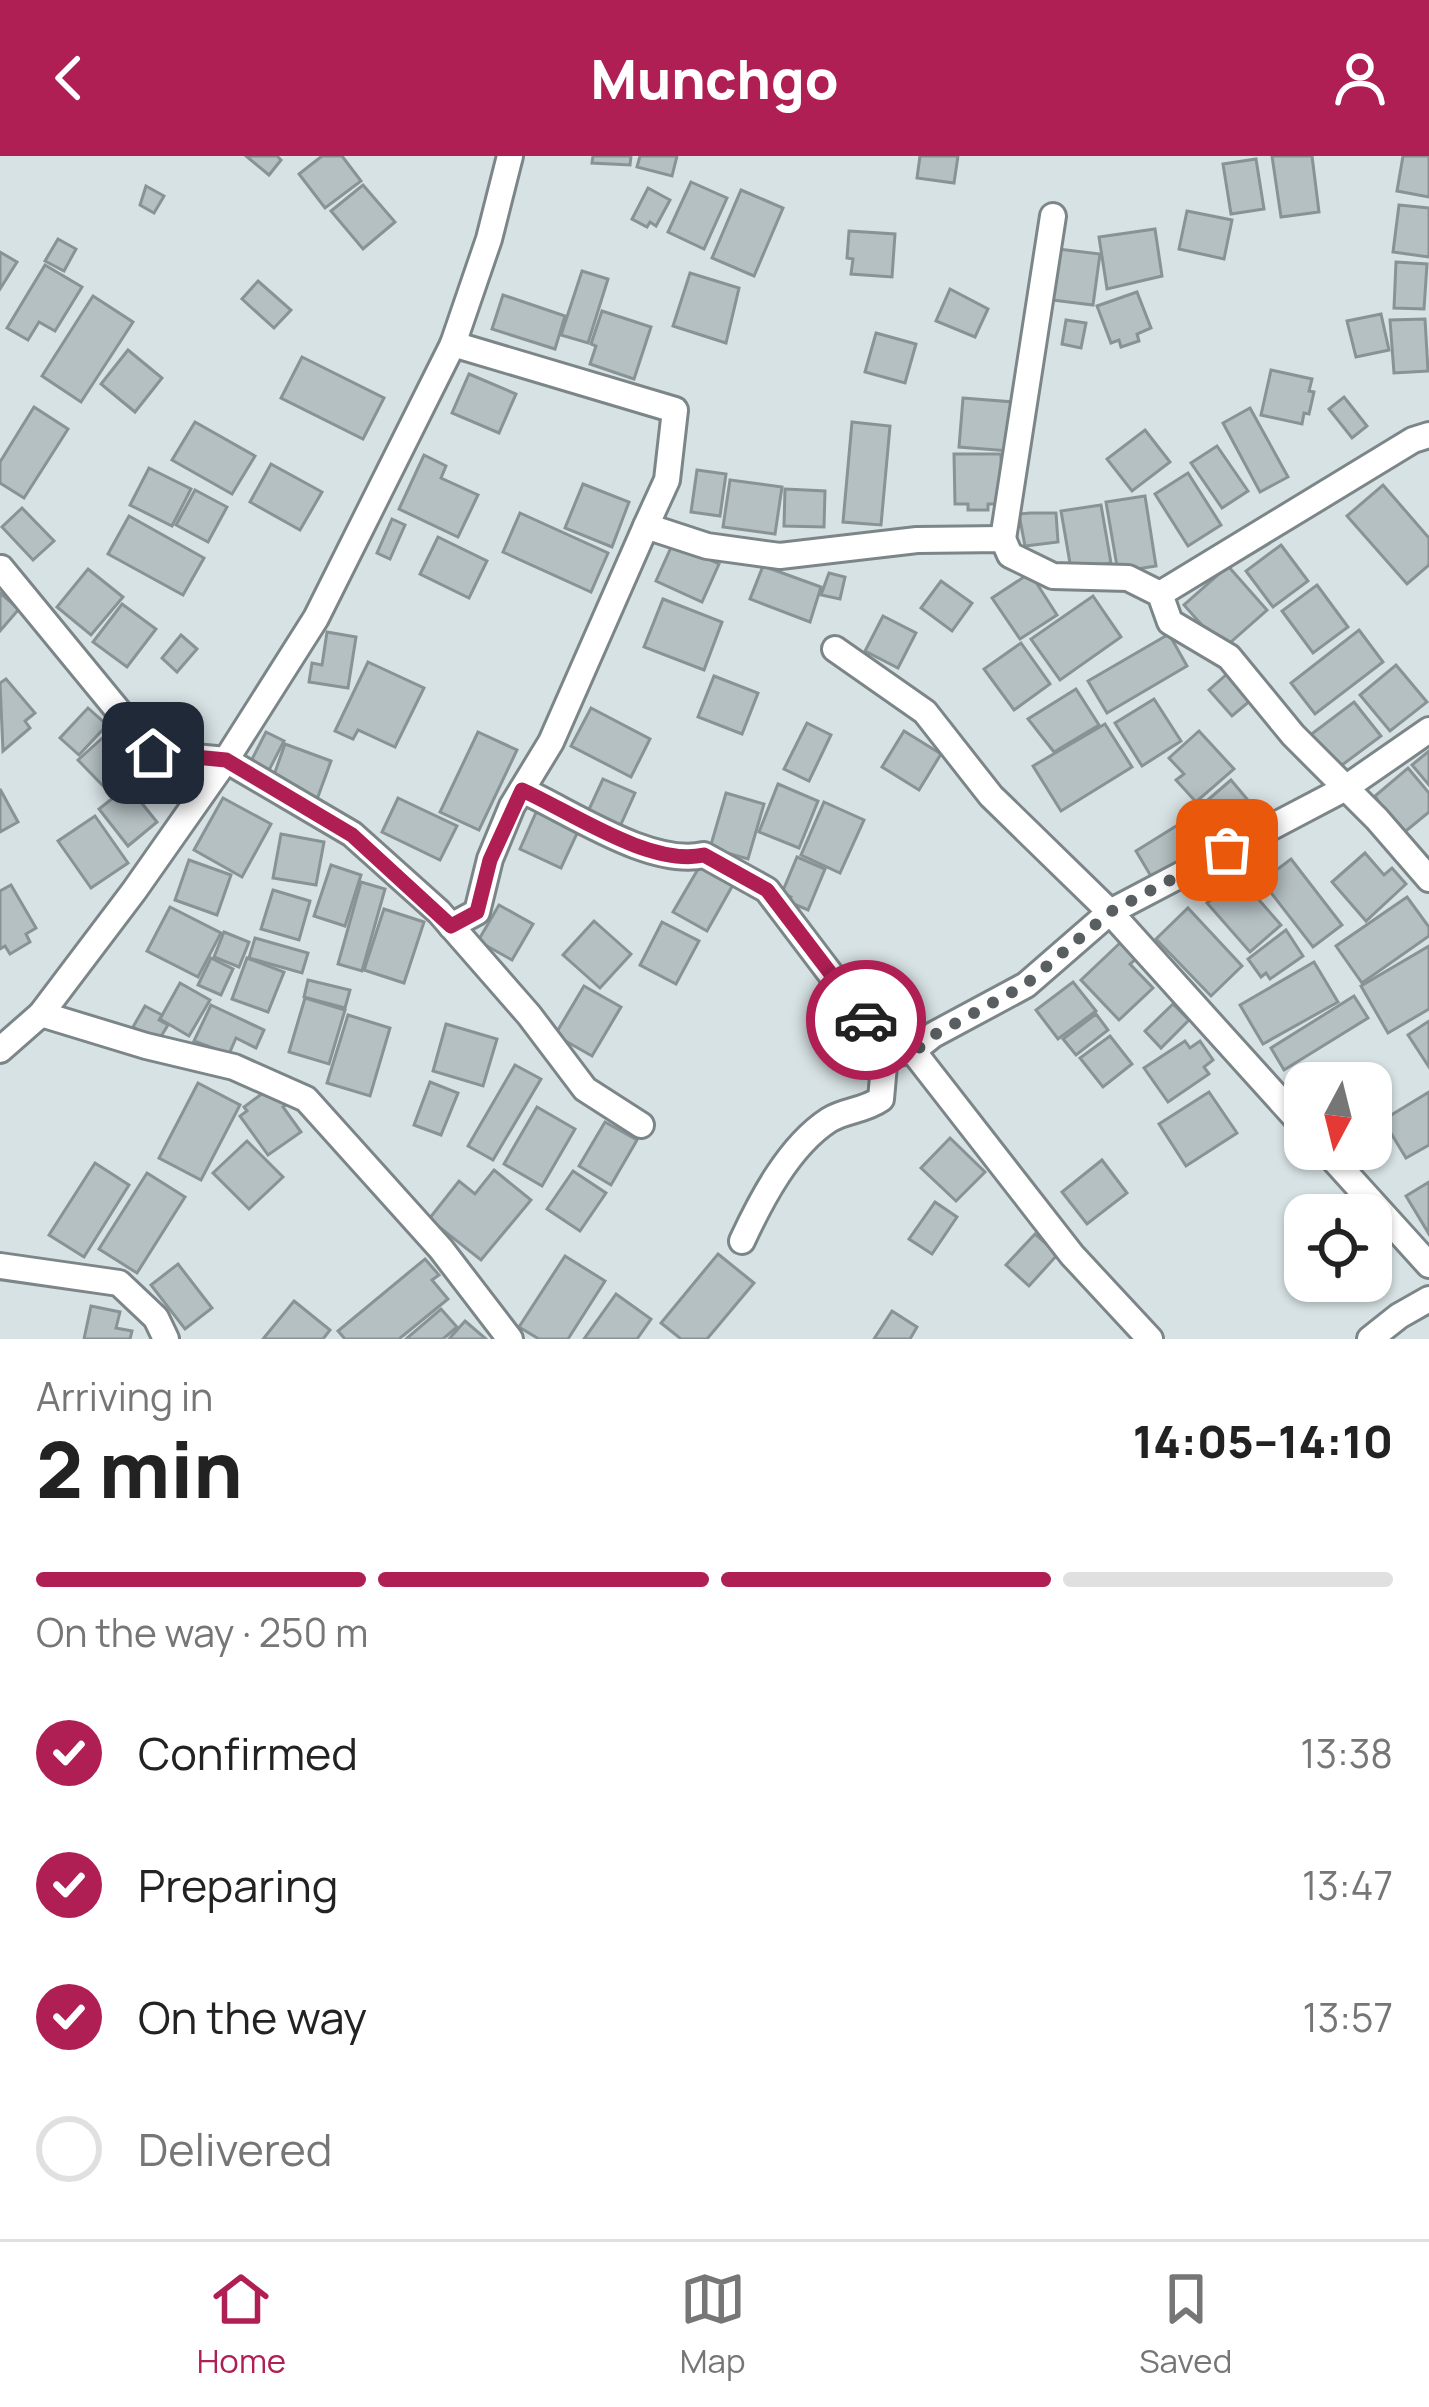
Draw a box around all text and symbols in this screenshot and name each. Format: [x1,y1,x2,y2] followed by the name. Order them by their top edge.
[591,41,838,115] text: Munchgo
[36,45,102,111] icon: back
[1327,45,1393,111] icon: person
[102,702,204,804] pin
[120,720,186,786] icon: home
[1176,799,1278,901] pin
[1194,817,1260,883] icon: bag
[806,960,926,1080] courier
[833,987,899,1053] icon: car
[1284,1062,1392,1170] north arrow
[1284,1062,1392,1302] map controls
[1284,1194,1392,1302] button: locate
[36,1369,213,1423] text: Arriving in
[1133,1410,1393,1472] text: 14:05–14:10
[36,1415,243,1521] text: 2 min
[36,1605,368,1659] text: On the way · 250 m
[36,1720,102,1786] icon: check
[138,1722,358,1784] text: Confirmed
[1300,1726,1393,1780] text: 13:38
[36,1852,102,1918] icon: check
[138,1854,338,1916] text: Preparing
[1302,1858,1393,1912] text: 13:47
[36,1984,102,2050] icon: check
[138,1986,367,2048] text: On the way
[1302,1990,1393,2044] text: 13:57
[138,2118,333,2180] text: Delivered
[197,2266,286,2383] tab: Home
[680,2266,746,2383] tab: Map
[1139,2266,1232,2383] tab: Saved

